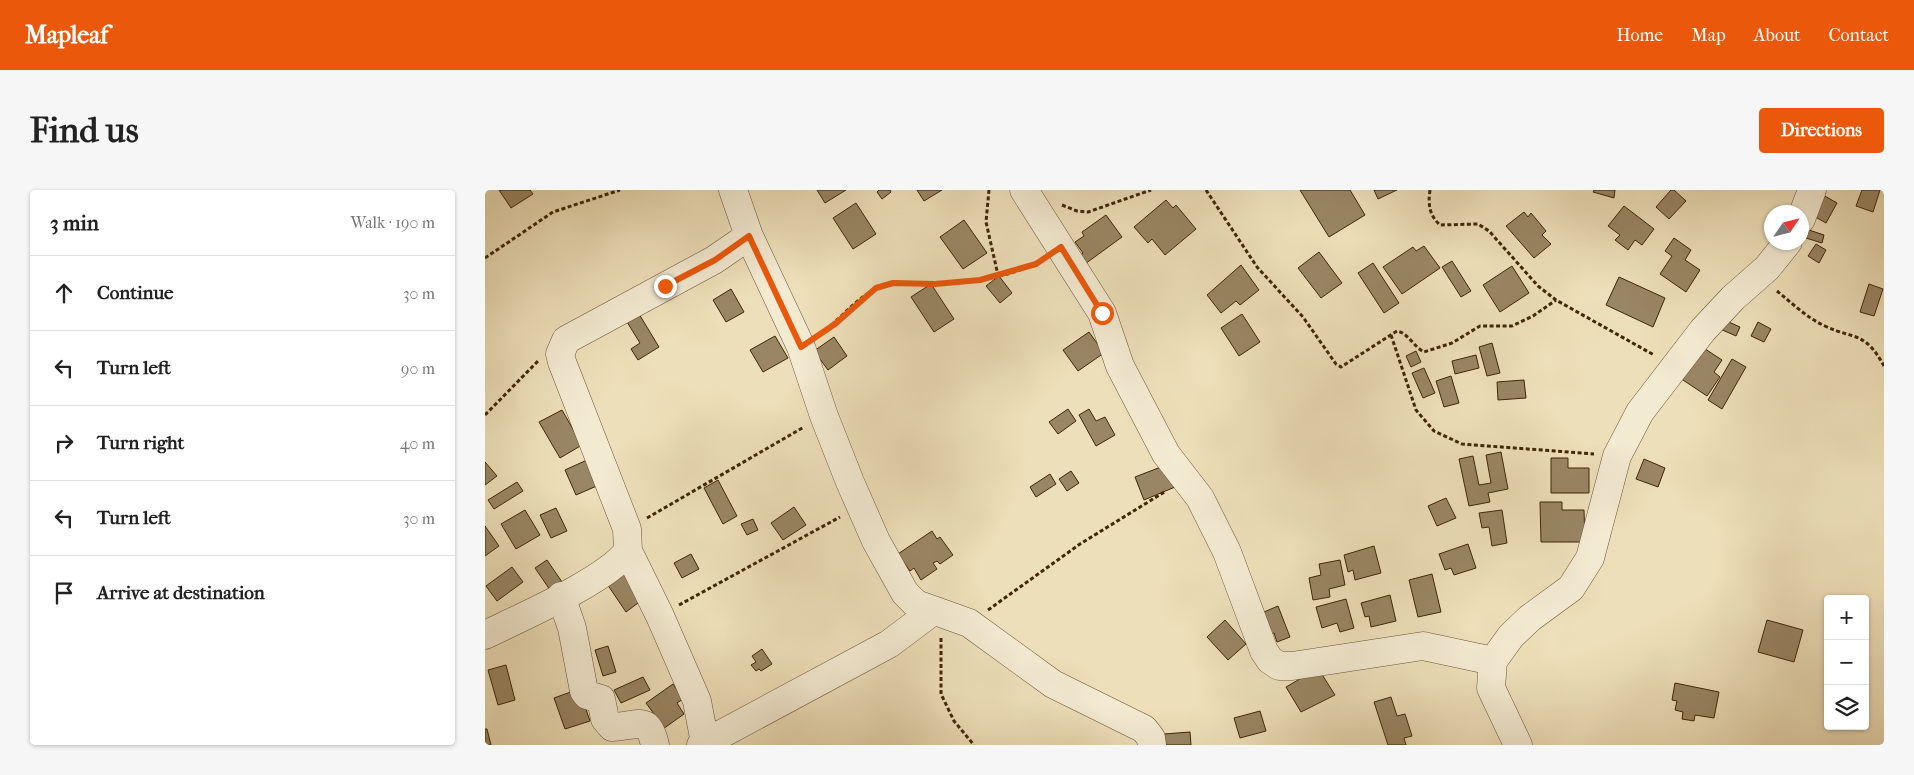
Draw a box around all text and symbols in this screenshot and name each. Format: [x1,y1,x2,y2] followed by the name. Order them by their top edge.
[25,21,108,49] text: Mapleaf
[1616,25,1663,46] text: Home
[1691,25,1726,46] text: Map
[1754,25,1800,46] text: About
[1828,25,1889,46] text: Contact
[1759,108,1884,153] button: Directions
[30,110,139,151] text: Find us
[1764,205,1809,250] north arrow
[50,211,99,235] text: 3 min
[351,213,435,232] text: Walk · 190 m
[654,275,677,298] route end
[50,279,78,307] icon: ahead
[97,282,173,304] text: Continue
[403,284,435,303] text: 30 m
[1091,302,1114,325] route start
[50,354,78,382] icon: left
[97,357,171,379] text: Turn left
[401,359,435,378] text: 90 m
[50,429,78,457] icon: right
[97,432,184,454] text: Turn right
[400,434,435,453] text: 40 m
[50,504,78,532] icon: left
[97,507,171,529] text: Turn left
[403,509,435,528] text: 30 m
[50,579,78,607] icon: arrive
[97,582,265,604] text: Arrive at destination
[1824,595,1869,730] map controls
[1824,595,1869,640] button: +
[1824,640,1869,685] button: −
[1824,685,1869,730] button: layers

